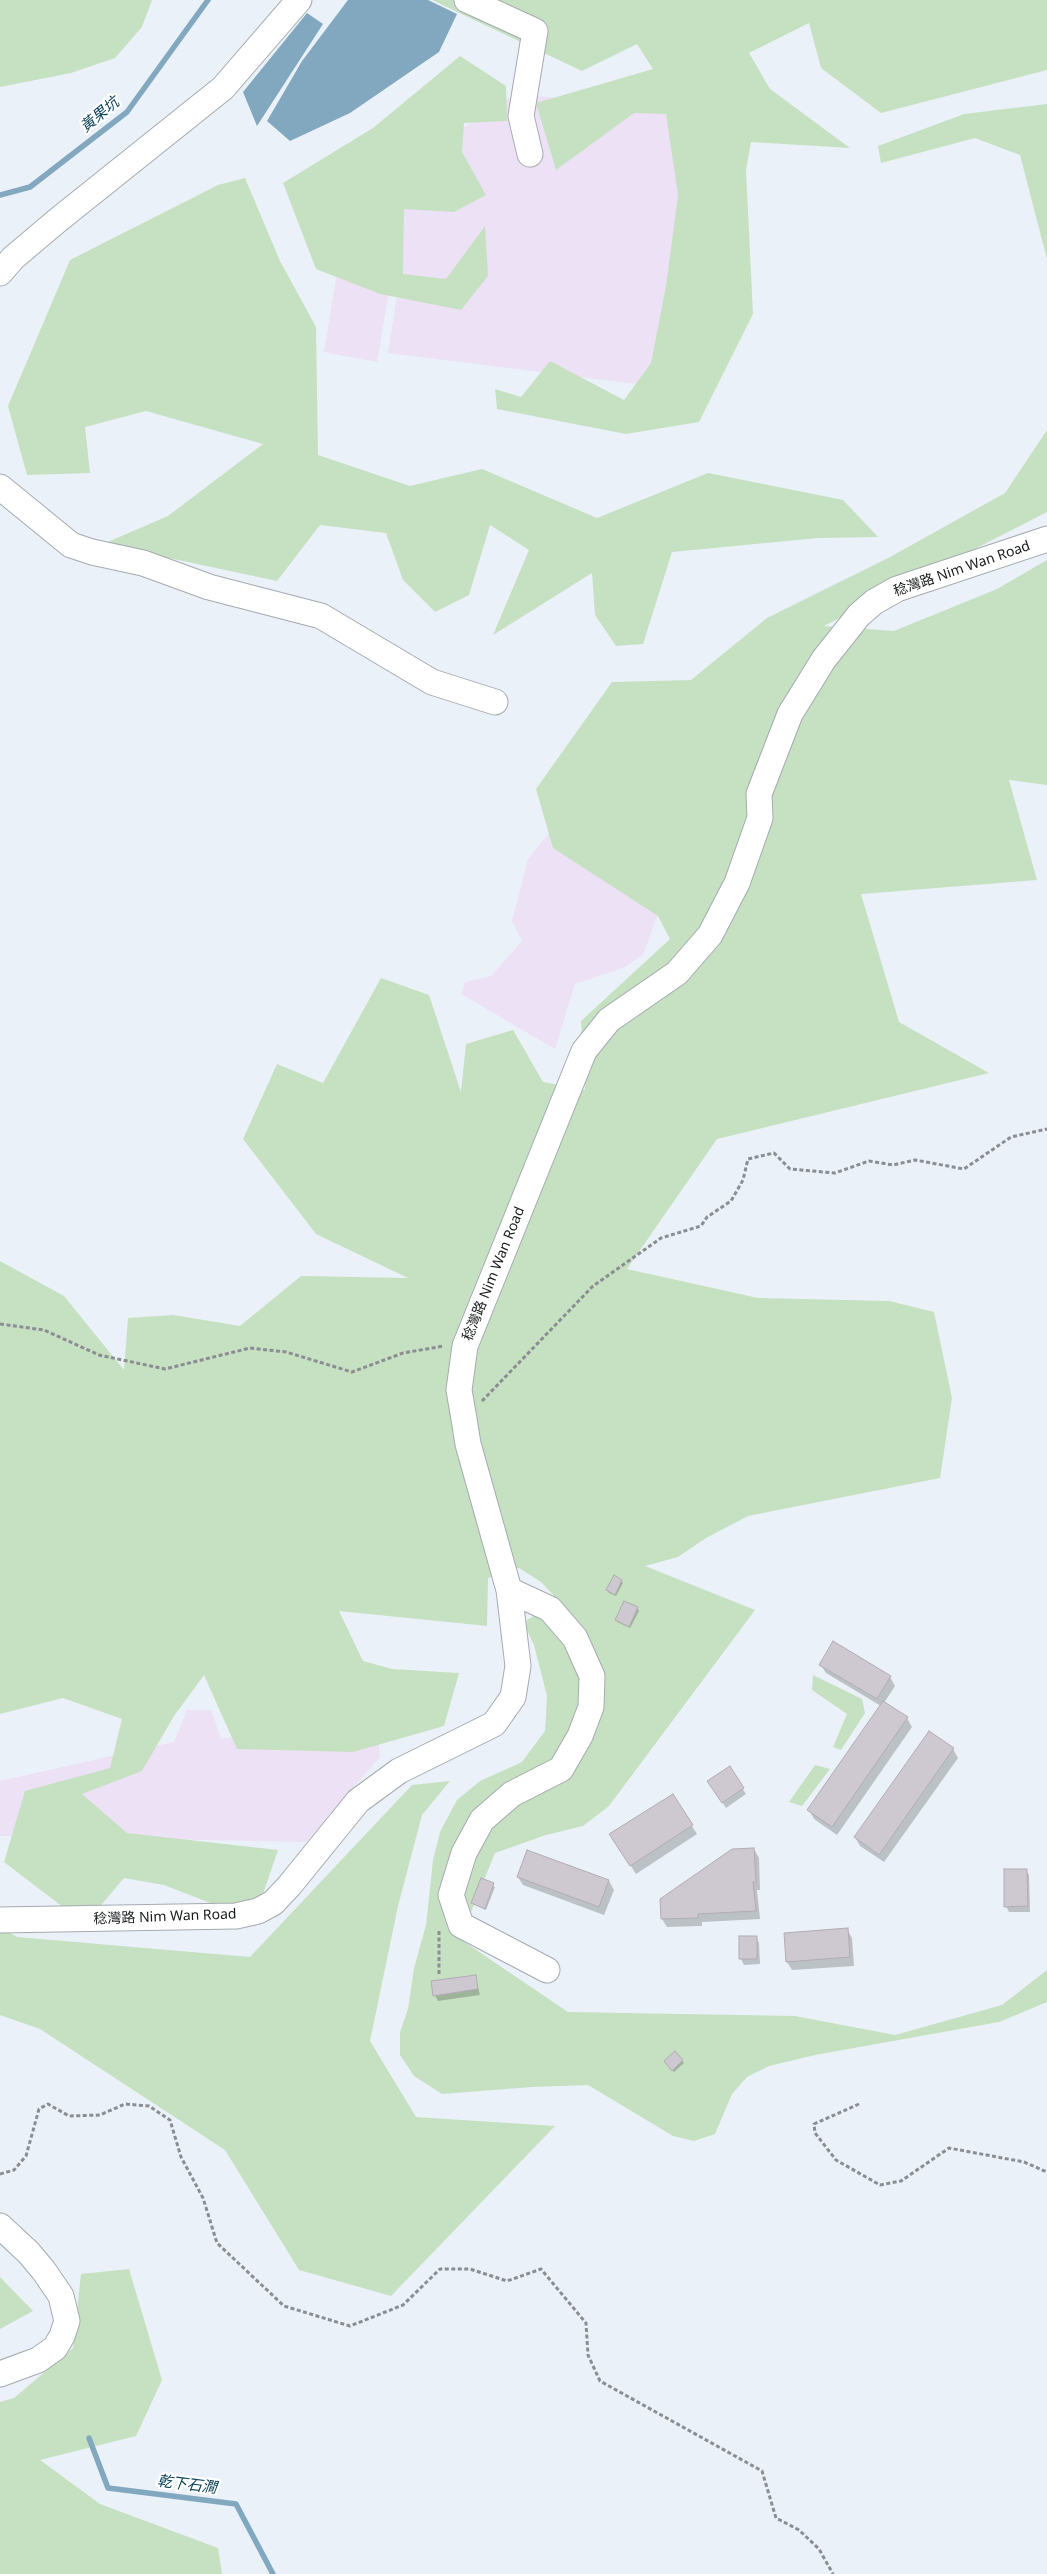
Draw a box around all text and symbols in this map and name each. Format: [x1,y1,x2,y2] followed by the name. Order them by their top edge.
[77,94,123,136] water label: 黃果坑
[892,538,1032,600] street label: 稔灣路 Nim Wan Road
[459,1204,529,1344] street label: 稔灣路 Nim Wan Road
[93,1906,237,1928] street label: 稔灣路 Nim Wan Road
[156,2472,218,2498] water label: 乾下石澗

